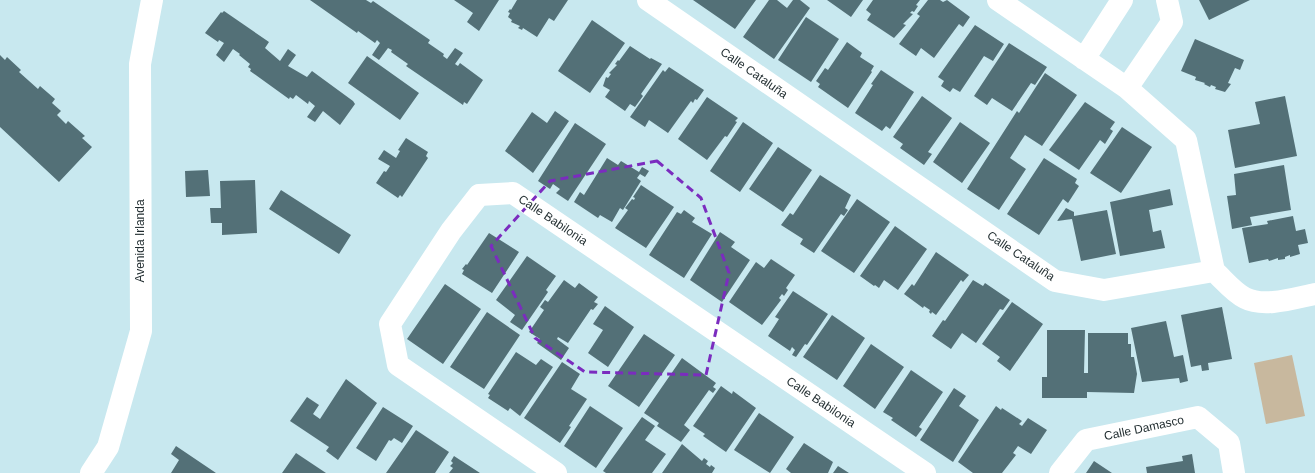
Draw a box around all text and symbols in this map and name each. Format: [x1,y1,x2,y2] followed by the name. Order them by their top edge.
[718,45,791,101] street label: Calle Cataluña
[516,192,590,248] street label: Calle Babilonia
[133,199,147,283] street label: Avenida Irlanda
[984,228,1058,284] street label: Calle Cataluña
[784,374,858,430] street label: Calle Babilonia
[1103,413,1186,443] street label: Calle Damasco

